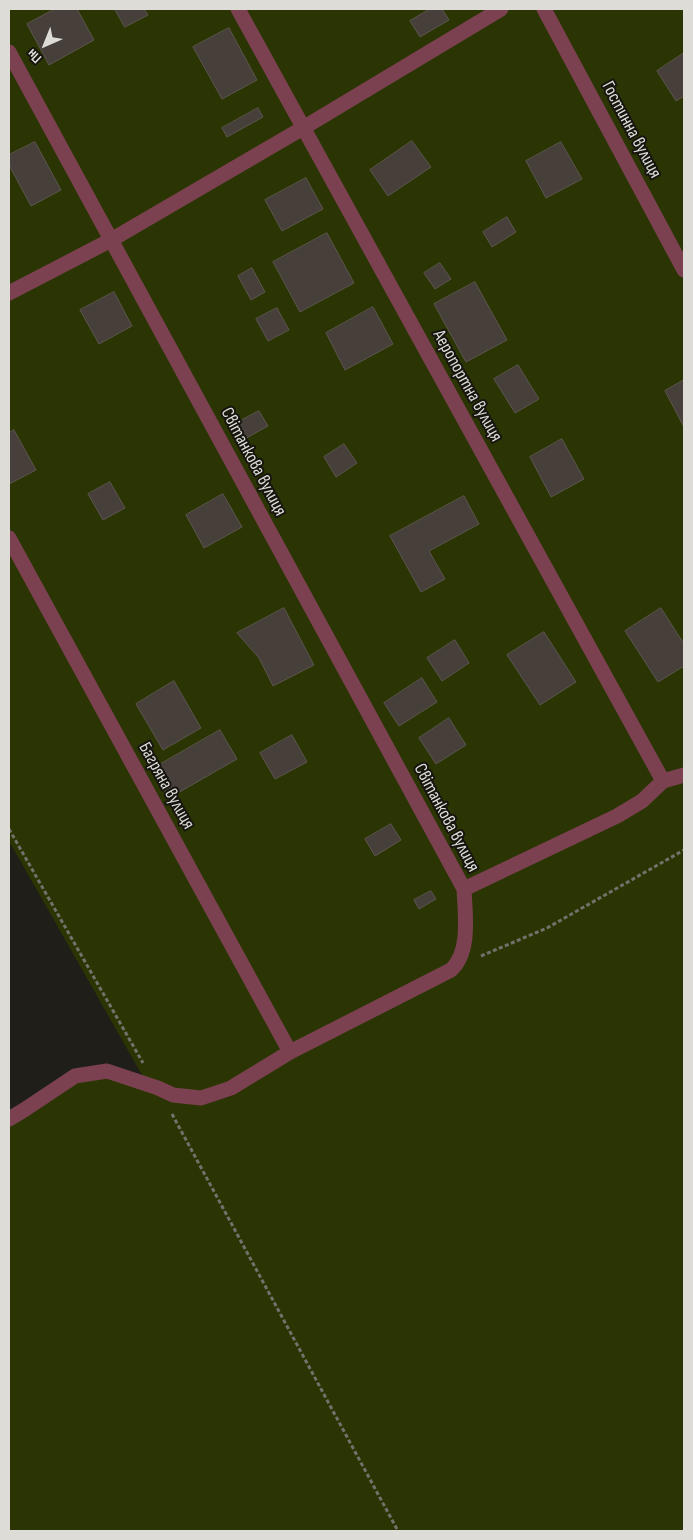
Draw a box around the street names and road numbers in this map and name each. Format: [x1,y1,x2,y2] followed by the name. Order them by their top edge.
[596,78,666,182] street label: Гостинна вулиця
[427,326,507,446] street label: Аеропортна вулиця
[215,404,291,520] street label: Світанкова вулиця
[133,739,199,833] street label: Багряна вулиця
[408,760,484,876] street label: Світанкова вулиця

